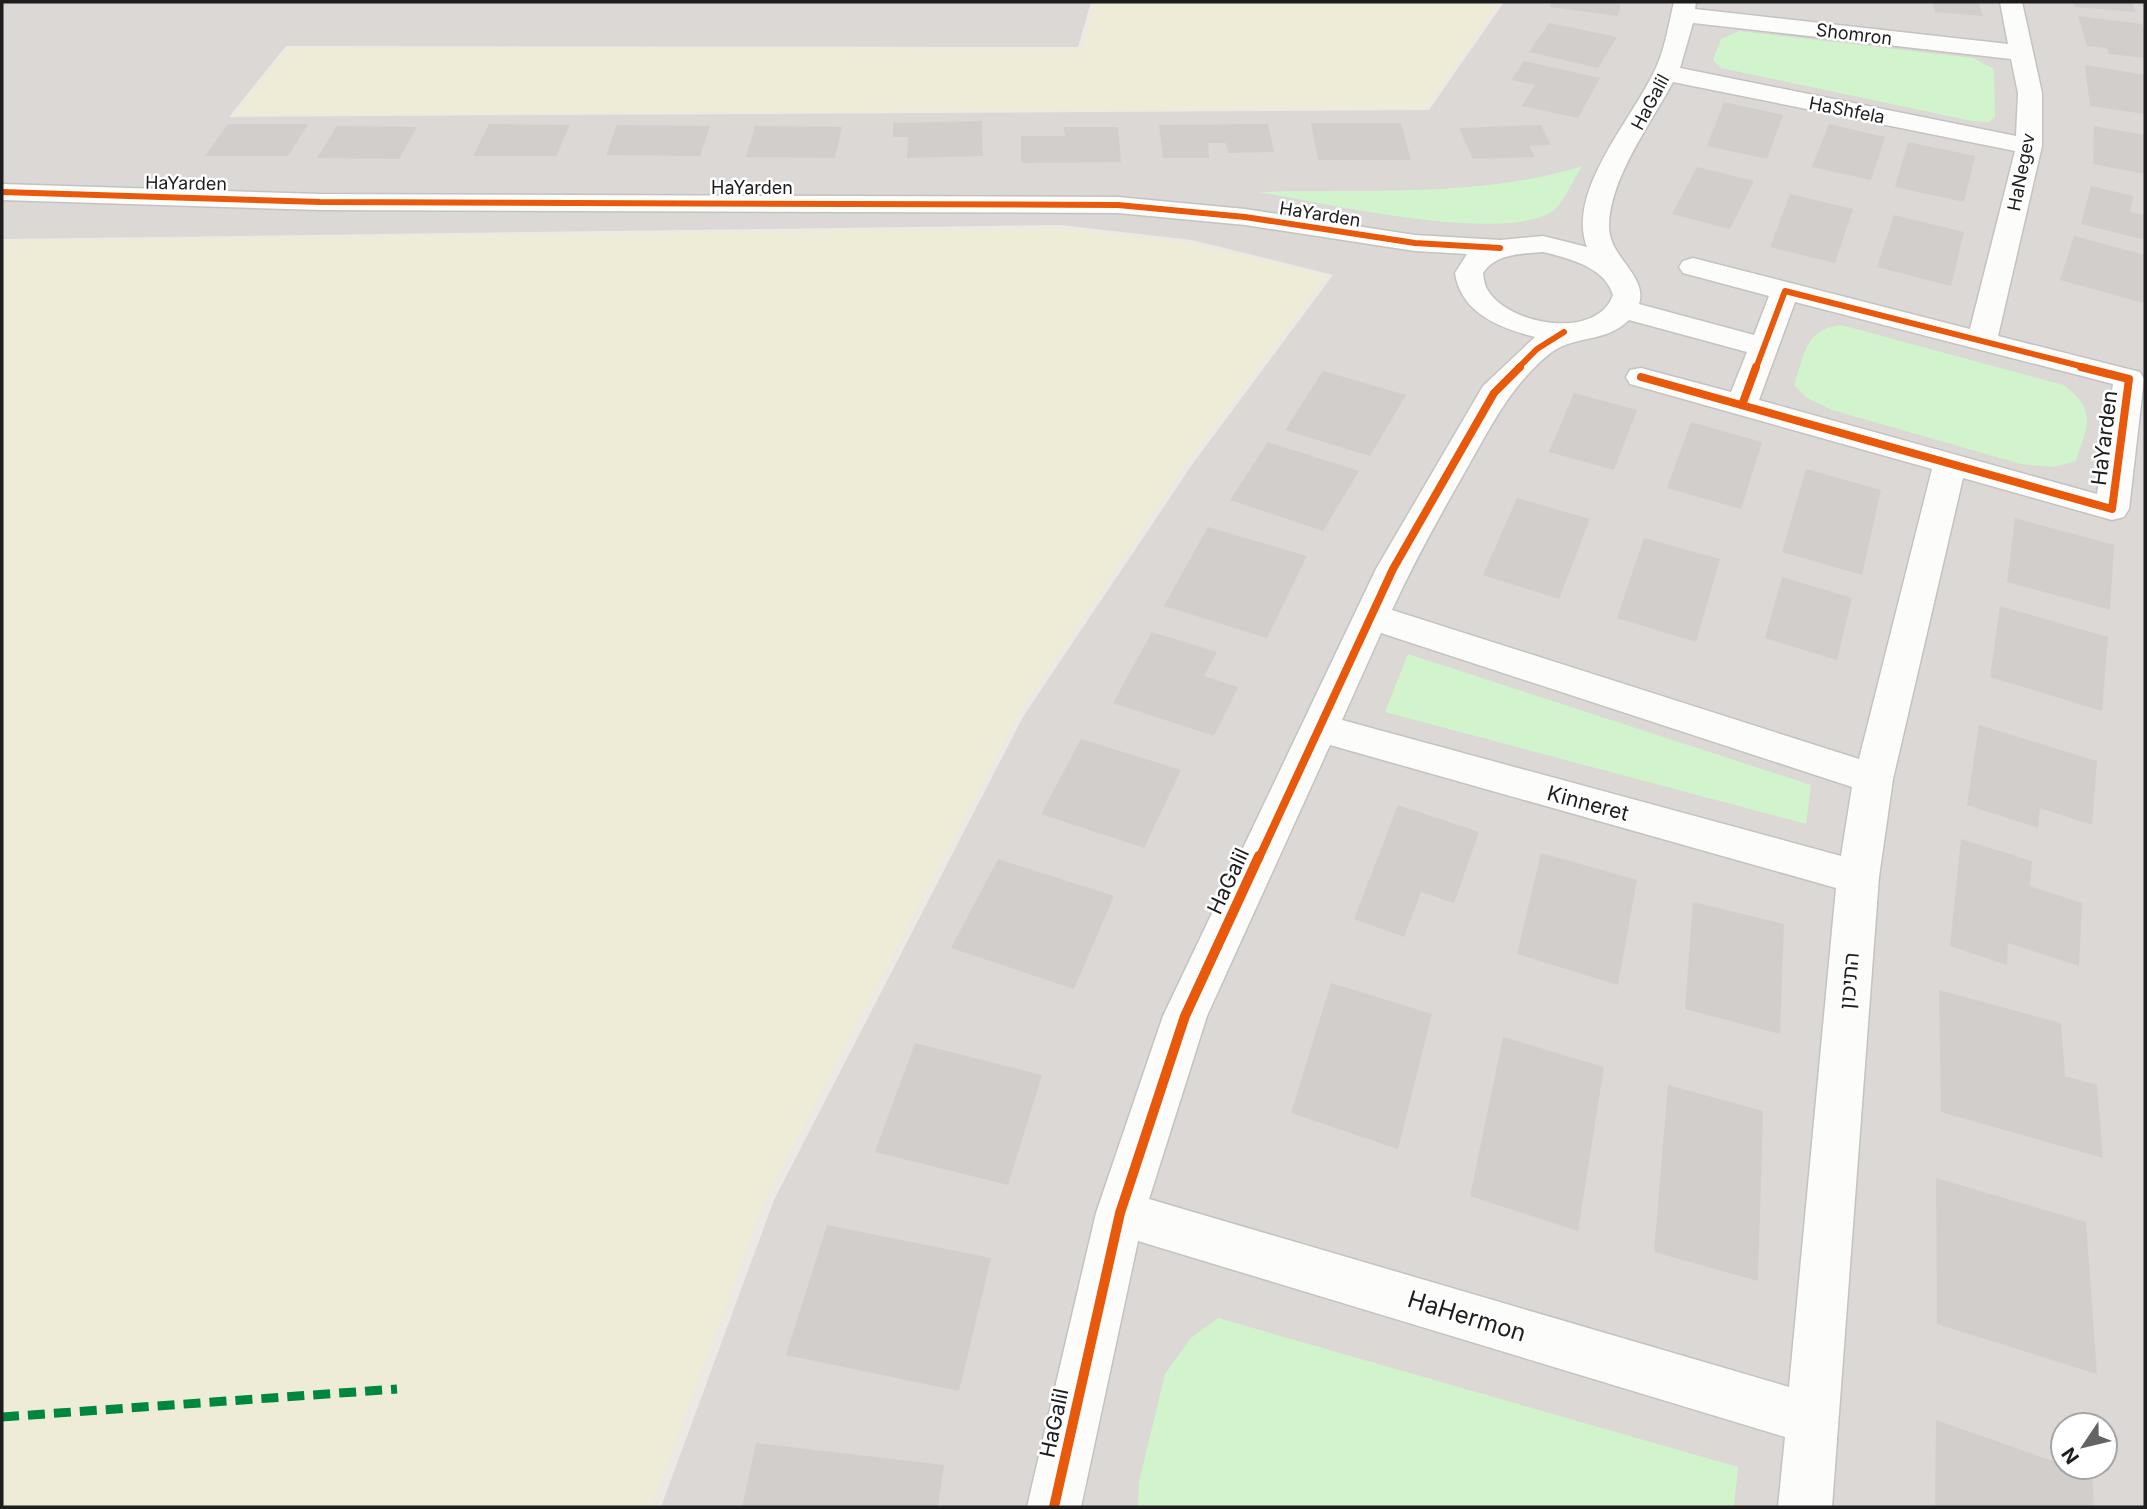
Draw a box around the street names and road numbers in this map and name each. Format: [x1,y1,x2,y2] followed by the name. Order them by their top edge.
[1815,19,1893,49] street label: Shomron
[1627,71,1673,133] street label: HaGalil
[1807,92,1887,128] street label: HaShfela
[2003,131,2039,213] street label: HaNegev
[145,172,227,194] street label: HaYarden
[711,177,793,198] street label: HaYarden
[1278,197,1362,231] street label: HaYarden
[2086,389,2122,487] street label: HaYarden
[1545,780,1632,826] street label: Kinneret
[1202,844,1254,918] street label: HaGalil
[1834,951,1864,1011] street label: התיכון
[1404,1284,1530,1348] street label: HaHermon
[1034,1386,1074,1460] street label: HaGalil

